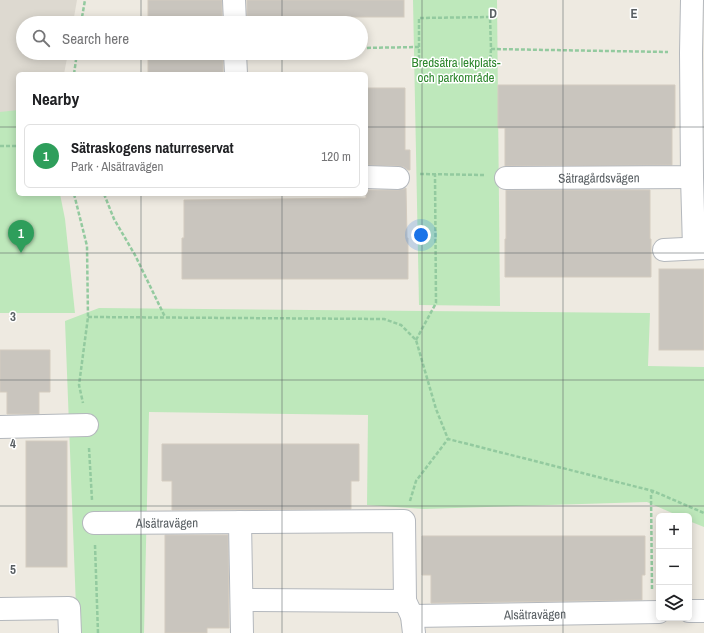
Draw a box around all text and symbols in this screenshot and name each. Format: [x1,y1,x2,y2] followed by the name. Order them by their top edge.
[489,5,497,22] text: D
[630,5,638,22] text: E
[16,16,368,60] search box
[30,27,52,49] icon: search
[62,28,129,49] text: Search here
[412,54,501,86] park label: Bredsätra lekplats- och parkområde
[32,87,79,110] text: Nearby
[71,137,234,158] text: Sätraskogens naturreservat
[43,148,49,165] text: 1
[321,148,351,165] text: 120 m
[71,158,163,175] text: Park · Alsätravägen
[558,169,640,186] street label: Sätragårdsvägen
[8,220,34,253] pin: 1
[411,225,431,245] your location
[10,308,16,325] text: 3
[10,435,16,452] text: 4
[656,513,692,621] map controls
[656,513,692,549] button: +
[135,514,198,531] street label: Alsätravägen
[656,549,692,585] button: −
[10,561,16,578] text: 5
[656,585,692,621] button: layers
[503,605,566,623] street label: Alsätravägen

